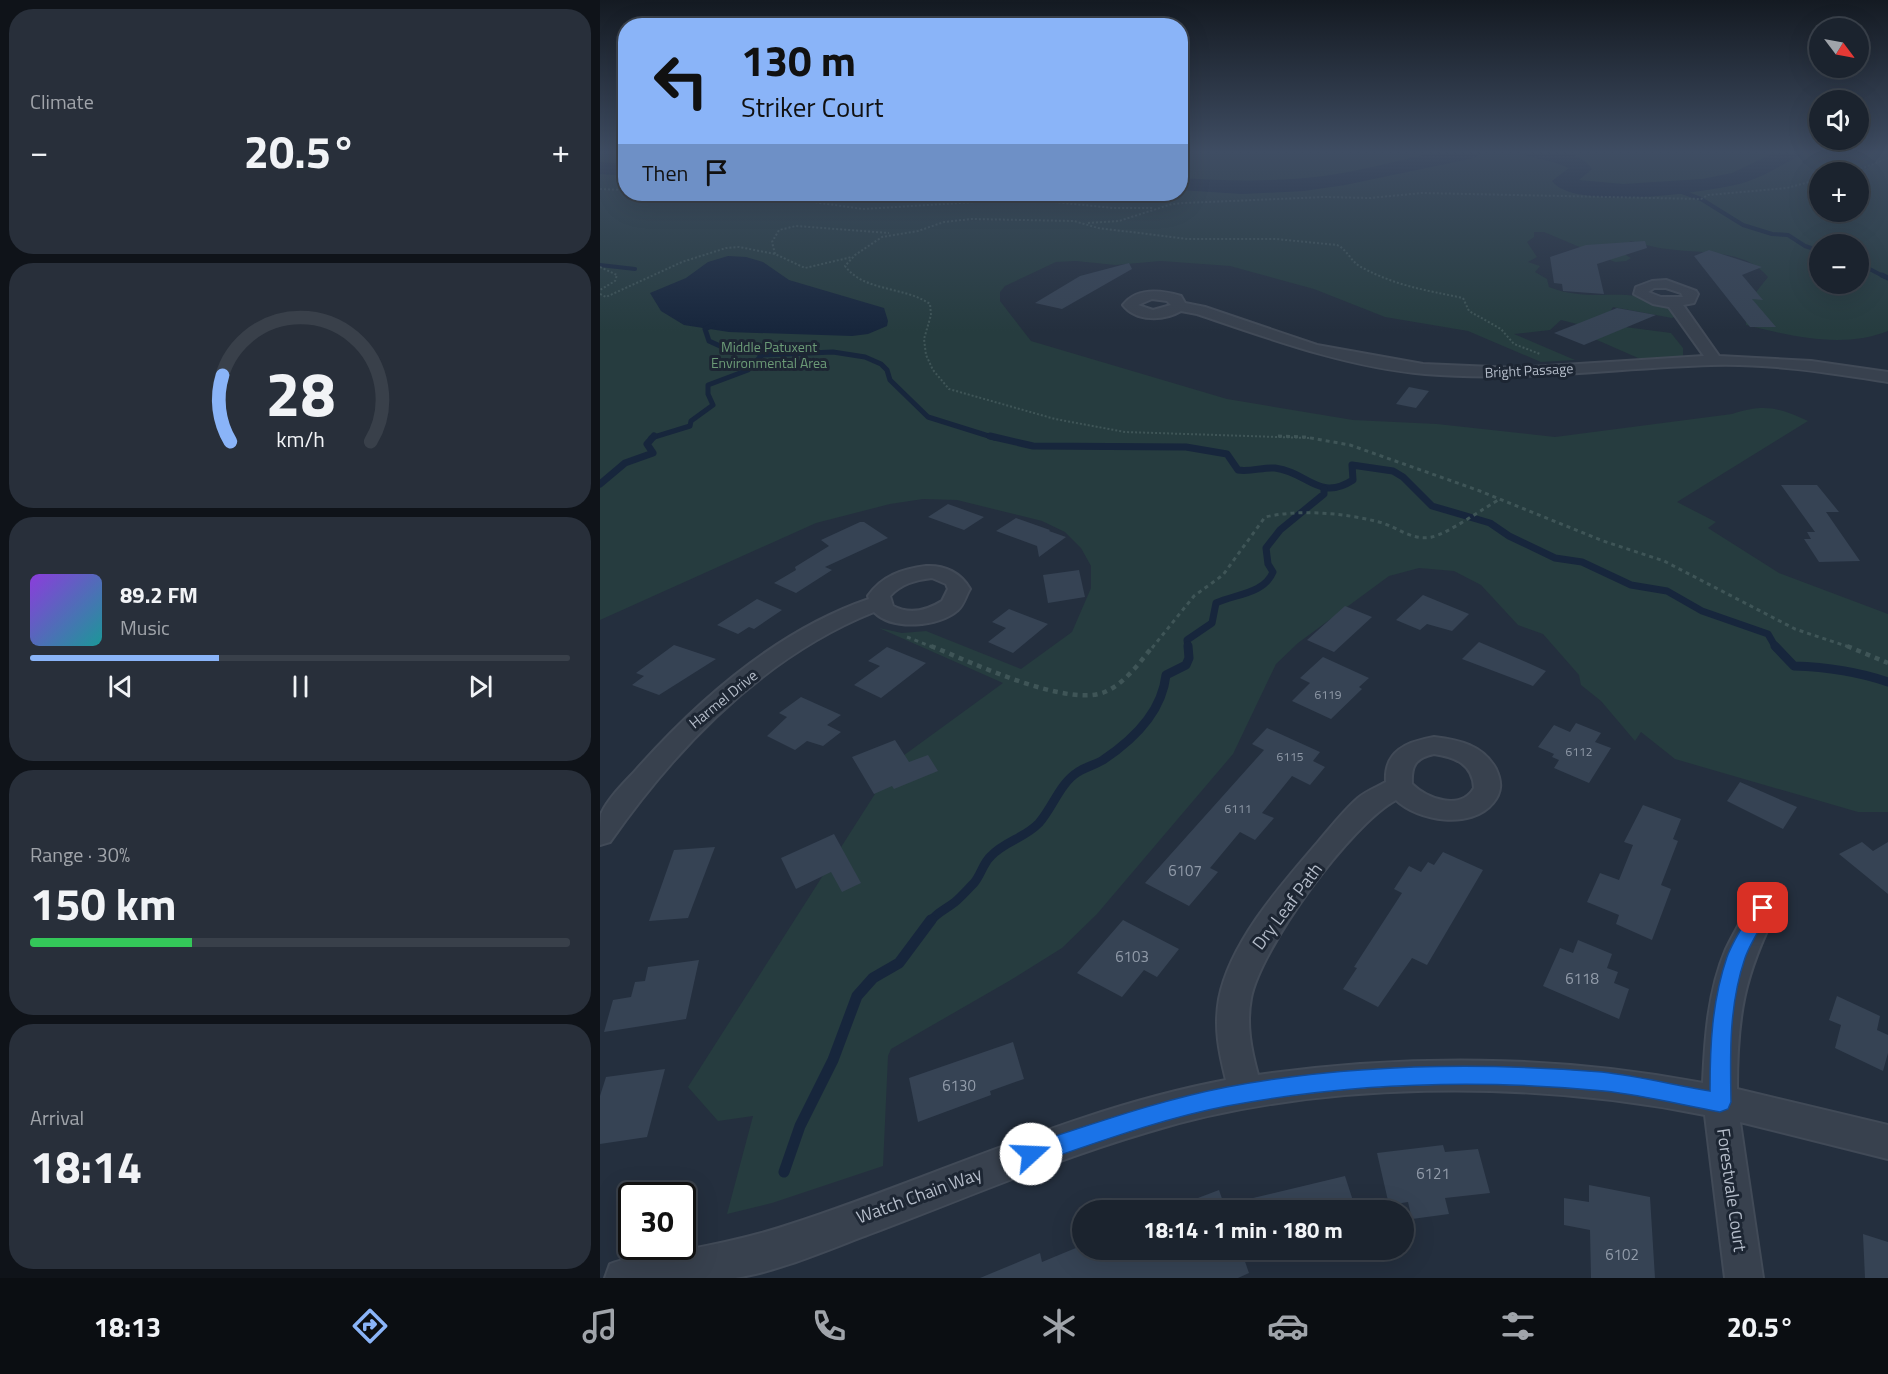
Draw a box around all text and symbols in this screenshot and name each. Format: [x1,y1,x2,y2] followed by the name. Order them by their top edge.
[1809,18,1869,78] north arrow
[1809,18,1869,294] map controls
[741,28,856,92] text: 130 m
[642,42,720,120] icon: left
[30,86,94,117] text: Climate
[741,86,883,127] text: Striker Court
[1809,90,1869,150] button: sound
[244,117,356,185] text: 20.5°
[30,126,48,176] text: −
[552,126,570,176] text: +
[642,156,688,190] text: Then
[700,156,733,189] icon: arrive
[1809,162,1869,222] button: +
[1809,234,1869,294] button: −
[711,336,827,373] park label: Middle Patuxent Environmental Area
[265,345,335,440] text: 28
[1484,357,1574,383] street label: Bright Passage
[276,424,324,456] text: km/h
[120,578,198,612] text: 89.2 FM
[120,612,170,643] text: Music
[684,664,762,734] street label: Harmel Drive
[104,670,137,703] icon: previous
[284,670,317,703] icon: pause
[464,670,497,703] icon: next
[1315,685,1342,704] house number: 6119
[1566,742,1592,761] house number: 6112
[1277,747,1304,766] house number: 6115
[1225,799,1251,818] house number: 6111
[30,839,130,870] text: Range · 30%
[1245,857,1329,955] street label: Dry Leaf Path
[1168,859,1202,882] house number: 6107
[30,869,176,937] text: 150 km
[1737,882,1788,933] pin
[1746,891,1779,924] icon: arrive
[1115,945,1149,968] house number: 6103
[1565,967,1599,990] house number: 6118
[942,1074,976,1097] house number: 6130
[30,1102,84,1133] text: Arrival
[999,1122,1063,1186] position arrow
[1710,1127,1754,1254] street label: Forestvale Court
[30,1132,142,1200] text: 18:14
[852,1160,986,1230] street label: Watch Chain Way
[1416,1162,1450,1185] house number: 6121
[618,1182,696,1260] speed limit sign: 30
[1143,1213,1343,1247] text: 18:14 · 1 min · 180 m
[1605,1243,1639,1266] house number: 6102
[349,1305,391,1347] icon: directions
[579,1305,621,1347] icon: music
[808,1305,850,1347] icon: phone
[1038,1305,1080,1347] icon: climate
[1267,1305,1309,1347] icon: car
[1497,1305,1539,1347] icon: filters
[94,1306,161,1347] text: 18:13
[1727,1306,1794,1347] text: 20.5°

